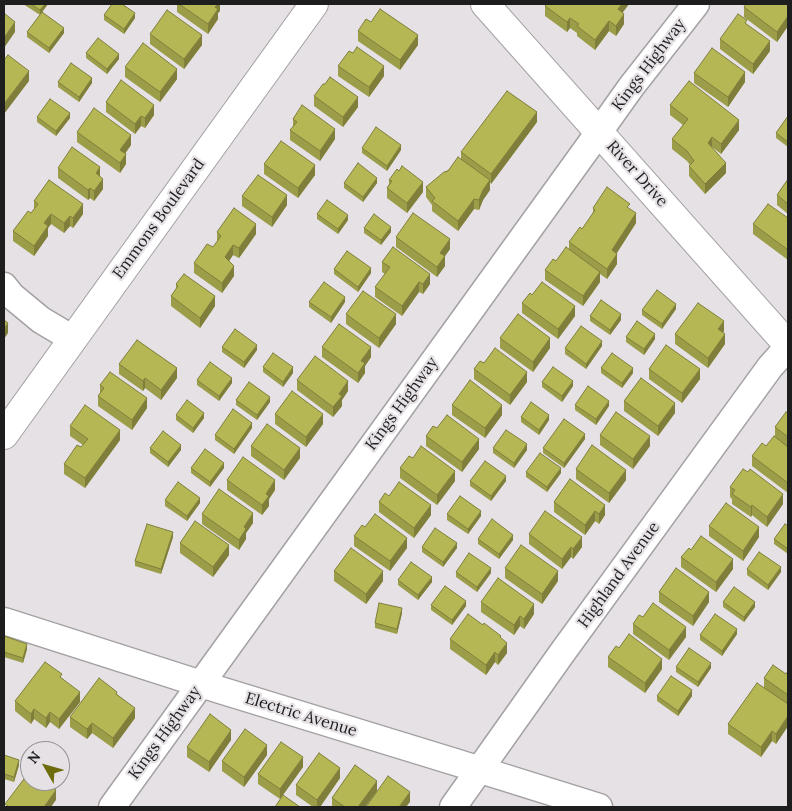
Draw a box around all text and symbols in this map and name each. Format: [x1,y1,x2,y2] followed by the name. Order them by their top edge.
[608,15,690,115] street label: Kings Highway
[602,137,672,211] street label: River Drive
[109,155,209,283] street label: Emmons Boulevard
[362,354,442,454] street label: Kings Highway
[574,518,664,632] street label: Highland Avenue
[125,683,205,783] street label: Kings Highway
[243,689,359,741] street label: Electric Avenue
[20,741,70,791] north arrow
[24,748,44,767] text: N

